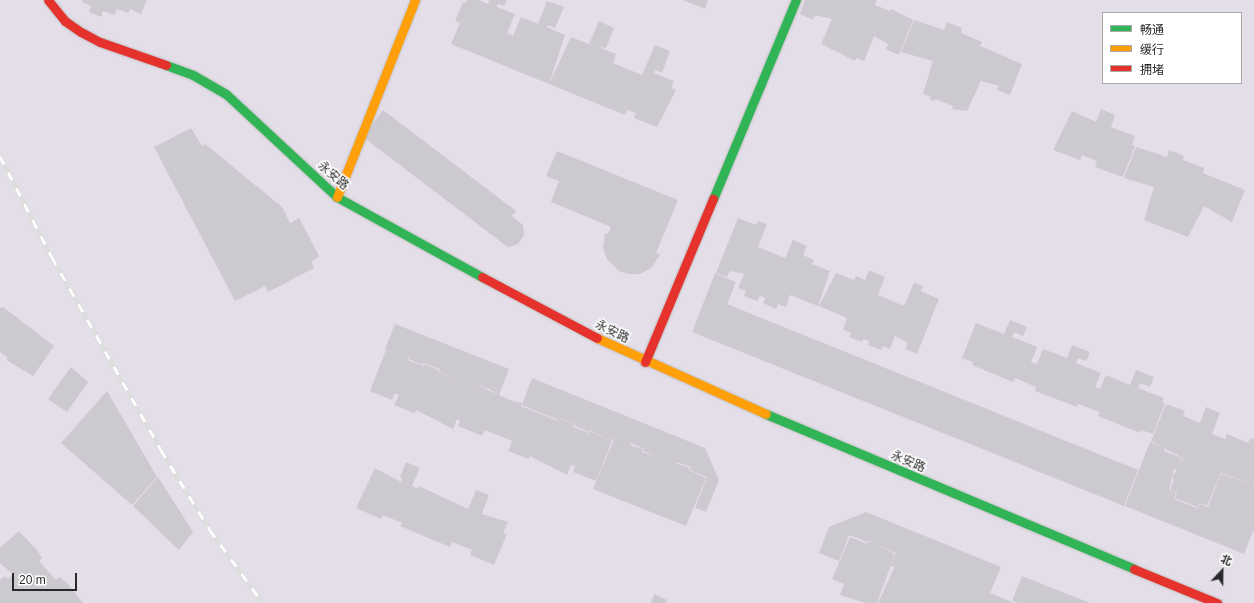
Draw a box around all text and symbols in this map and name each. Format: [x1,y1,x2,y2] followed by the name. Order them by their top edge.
[1102,12,1242,84] legend
[1140,23,1164,37] text: 畅通
[1140,43,1164,57] text: 缓行
[1140,63,1164,77] text: 拥堵
[315,159,351,193] street label: 永安路
[593,318,631,346] street label: 永安路
[889,448,927,476] street label: 永安路
[1202,551,1242,591] north arrow
[1219,552,1234,567] text: 北
[14,565,79,591] scale bar
[19,573,46,587] text: 20 m

